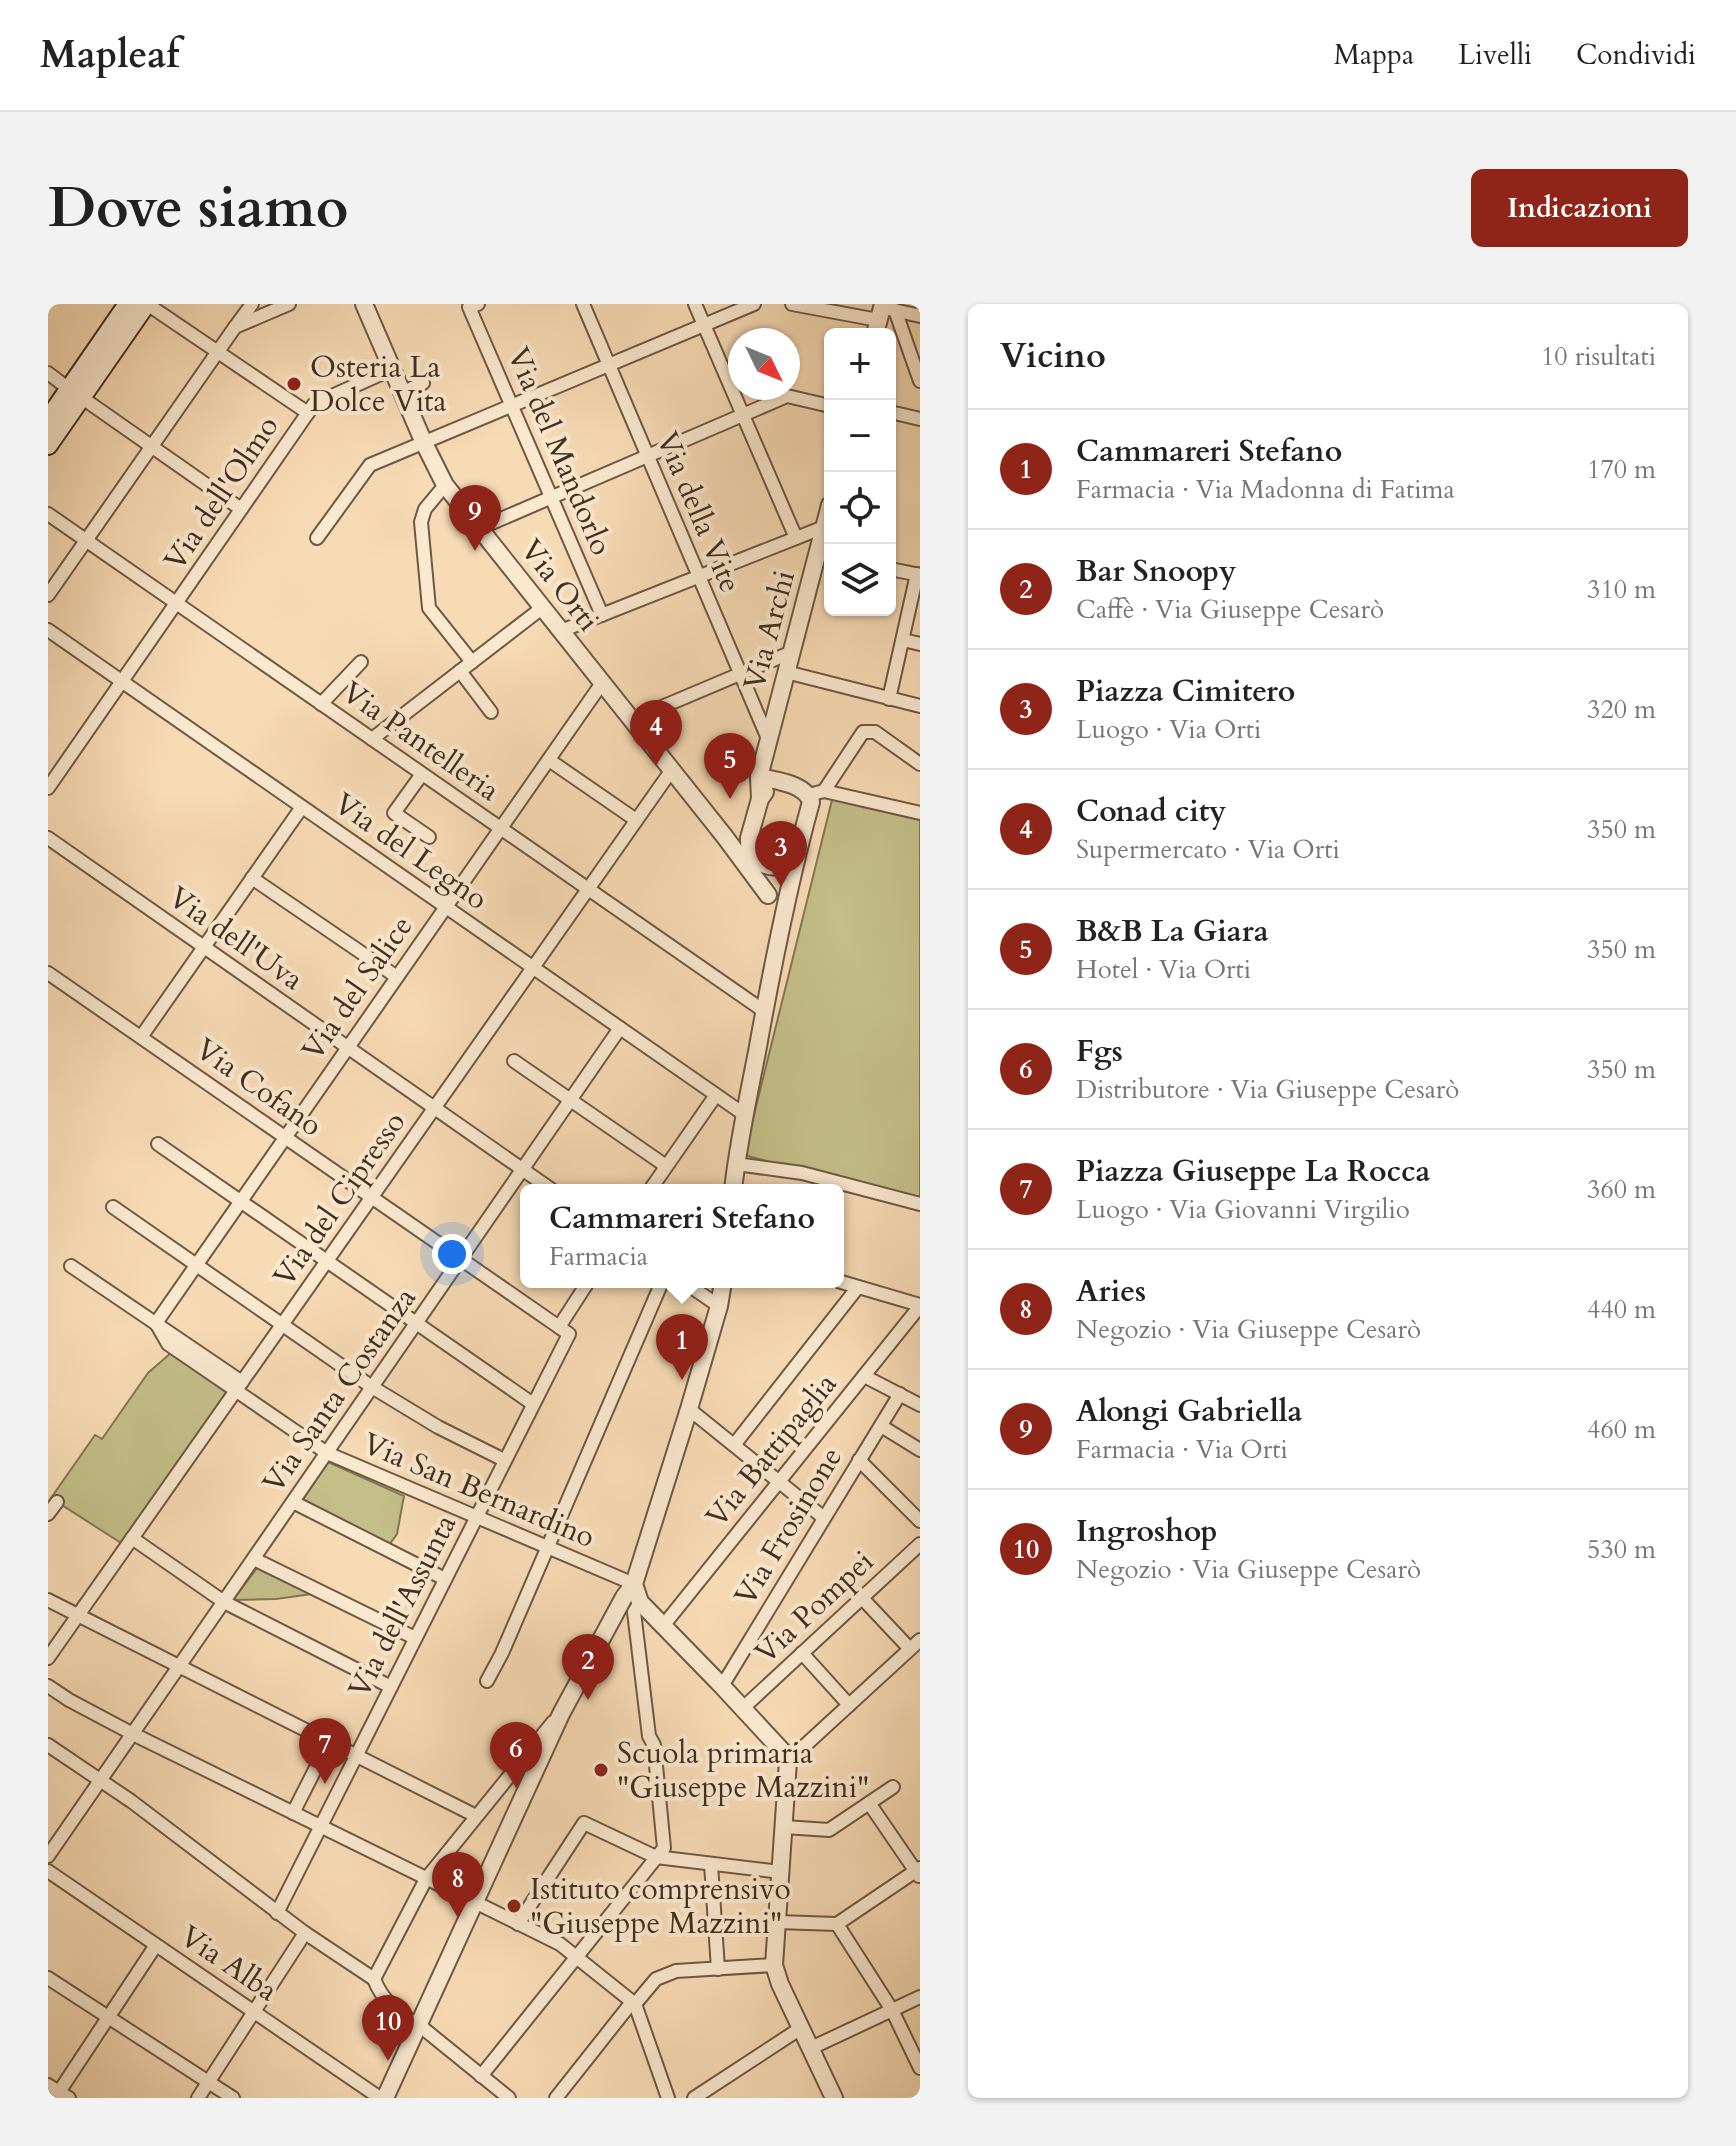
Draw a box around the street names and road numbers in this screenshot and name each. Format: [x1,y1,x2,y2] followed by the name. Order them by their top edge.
[497,341,622,561] street label: Via del Mandorlo
[155,408,288,579] street label: Via dell'Olmo
[646,425,751,599] street label: Via della Vite
[511,531,608,640] street label: Via Orti
[734,566,805,695] street label: Via Archi
[334,672,508,811] street label: Via Pantelleria
[326,783,496,919] street label: Via del Legno
[160,877,311,1000] street label: Via dell'Uva
[292,908,422,1069] street label: Via del Salice
[187,1029,330,1146] street label: Via Cofano
[264,1104,415,1295] street label: Via del Cipresso
[253,1279,426,1501] street label: Via Santa Costanza
[697,1365,846,1536] street label: Via Battipaglia
[357,1423,601,1558] street label: Via San Bernardino
[725,1439,852,1613] street label: Via Frosinone
[339,1508,466,1705] street label: Via dell'Assunta
[746,1542,883,1673] street label: Via Pompei
[172,1916,286,2011] street label: Via Alba

